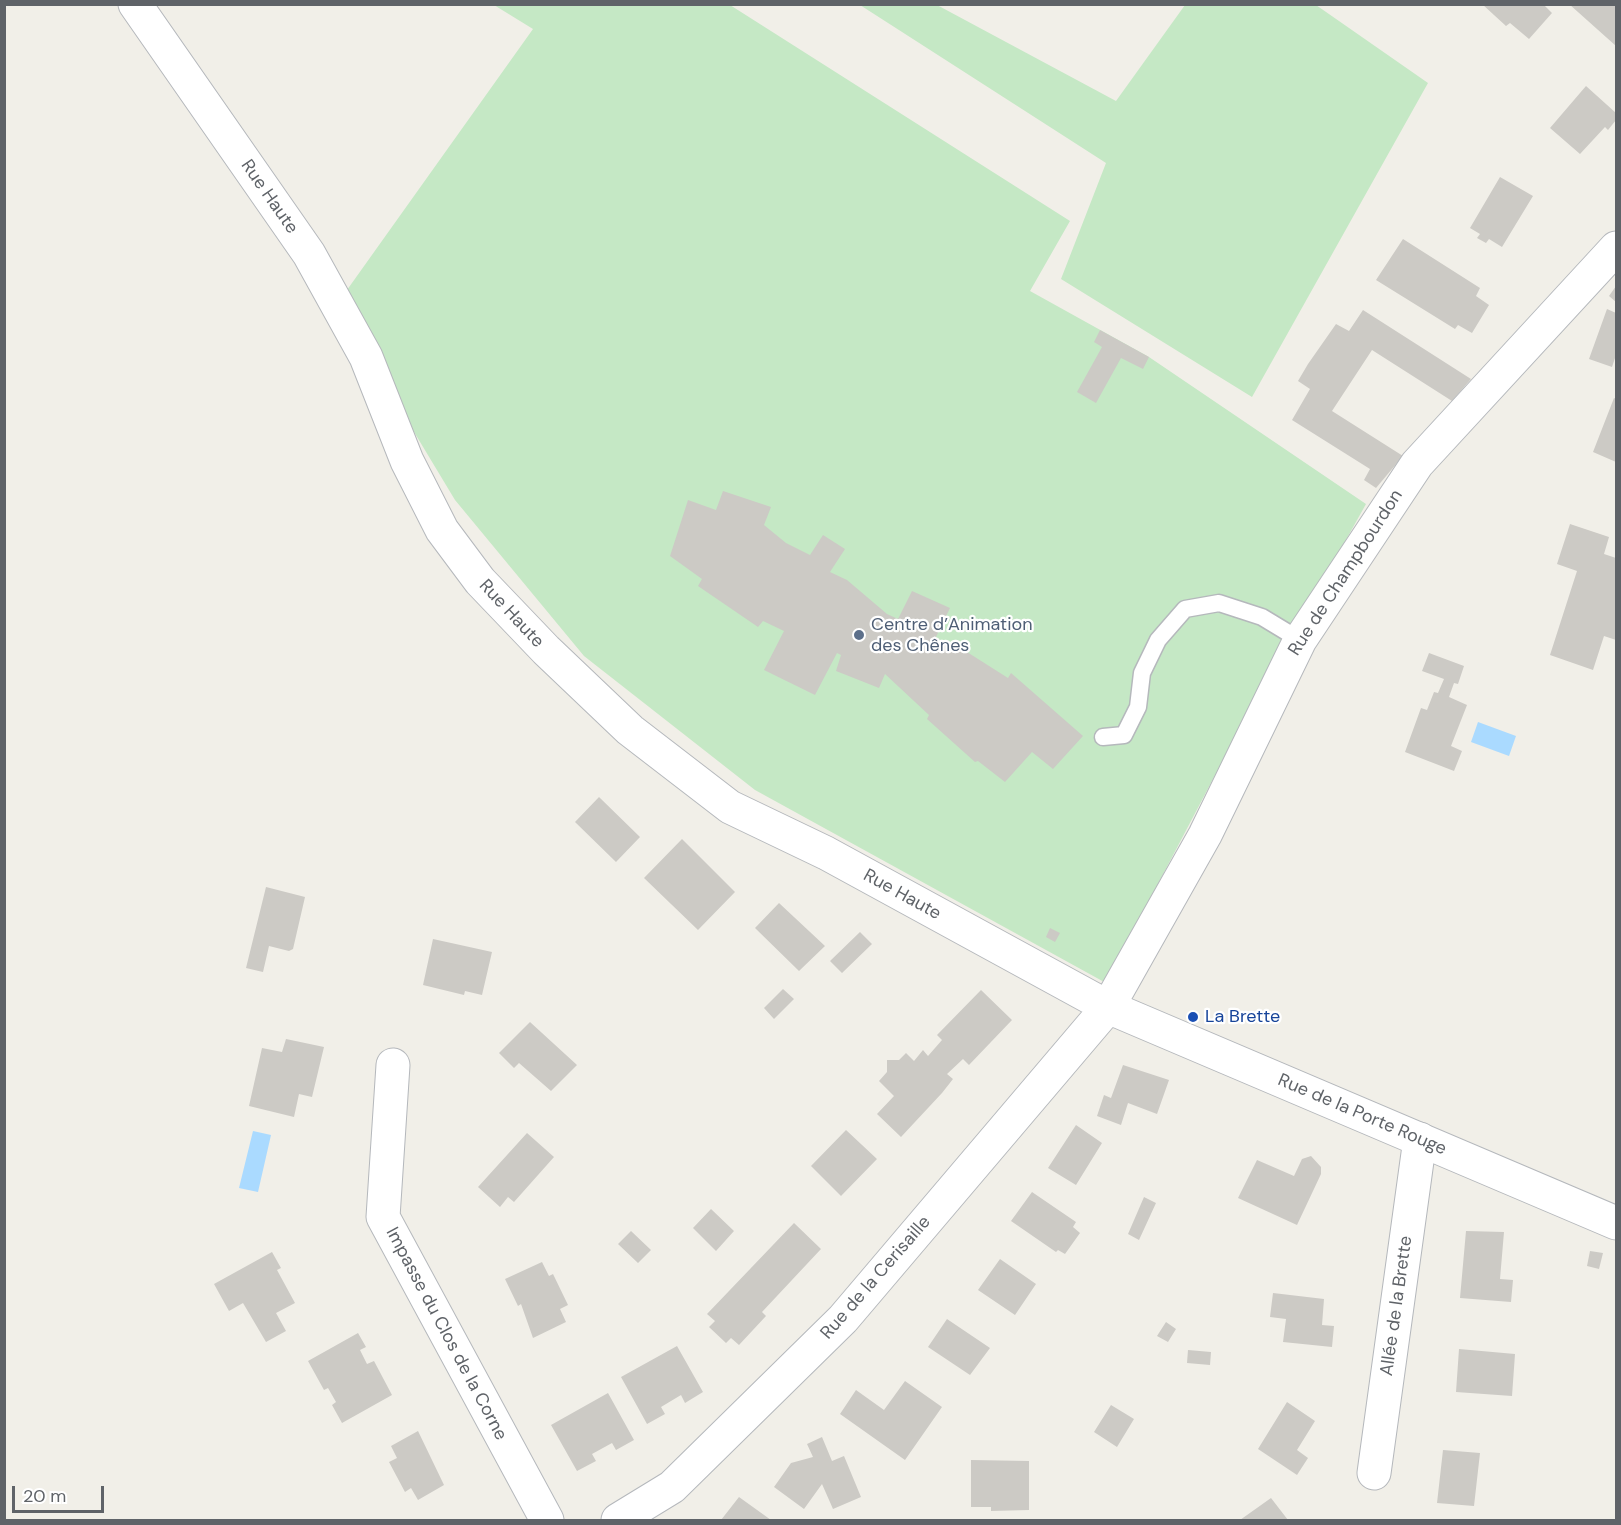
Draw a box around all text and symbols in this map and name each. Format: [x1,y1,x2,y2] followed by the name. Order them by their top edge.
[236,156,302,238] street label: Rue Haute
[1284,486,1408,660] street label: Rue de Champbourdon
[474,575,548,653] street label: Rue Haute
[871,614,1032,656] place label: Centre d’Animation des Chênes
[852,628,866,642] marker: Centre d’Animation des Chênes
[859,865,945,925] street label: Rue Haute
[1205,1006,1280,1028] place label: La Brette
[1186,1010,1200,1024] marker: La Brette
[1274,1070,1450,1160] street label: Rue de la Porte Rouge
[817,1212,935,1344] street label: Rue de la Cerisaille
[381,1224,511,1444] street label: Impasse du Clos de la Corne
[1376,1235,1418,1377] street label: Allée de la Brette
[15,1474,106,1512] scale bar
[23,1484,66,1508] text: 20 m

